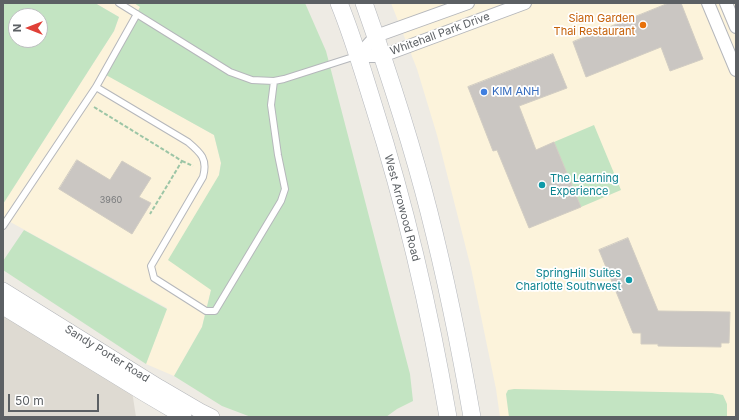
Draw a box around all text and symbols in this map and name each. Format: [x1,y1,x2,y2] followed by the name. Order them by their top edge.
[8,8,48,48] north arrow
[388,10,492,58] street label: Whitehall Park Drive
[554,12,635,38] place label: Siam Garden Thai Restaurant
[638,20,648,30] marker: Siam Garden Thai Restaurant
[10,24,24,32] text: N
[492,85,539,99] place label: KIM ANH
[479,87,489,97] marker: KIM ANH
[381,153,423,263] street label: West Arrowood Road
[550,172,619,198] place label: The Learning Experience
[537,180,547,190] marker: The Learning Experience
[100,195,122,205] house number: 3960
[516,267,621,293] place label: SpringHill Suites Charlotte Southwest
[624,275,634,285] marker: SpringHill Suites Charlotte Southwest
[62,323,152,385] street label: Sandy Porter Road
[10,386,101,412] scale bar
[15,393,44,408] text: 50 m

